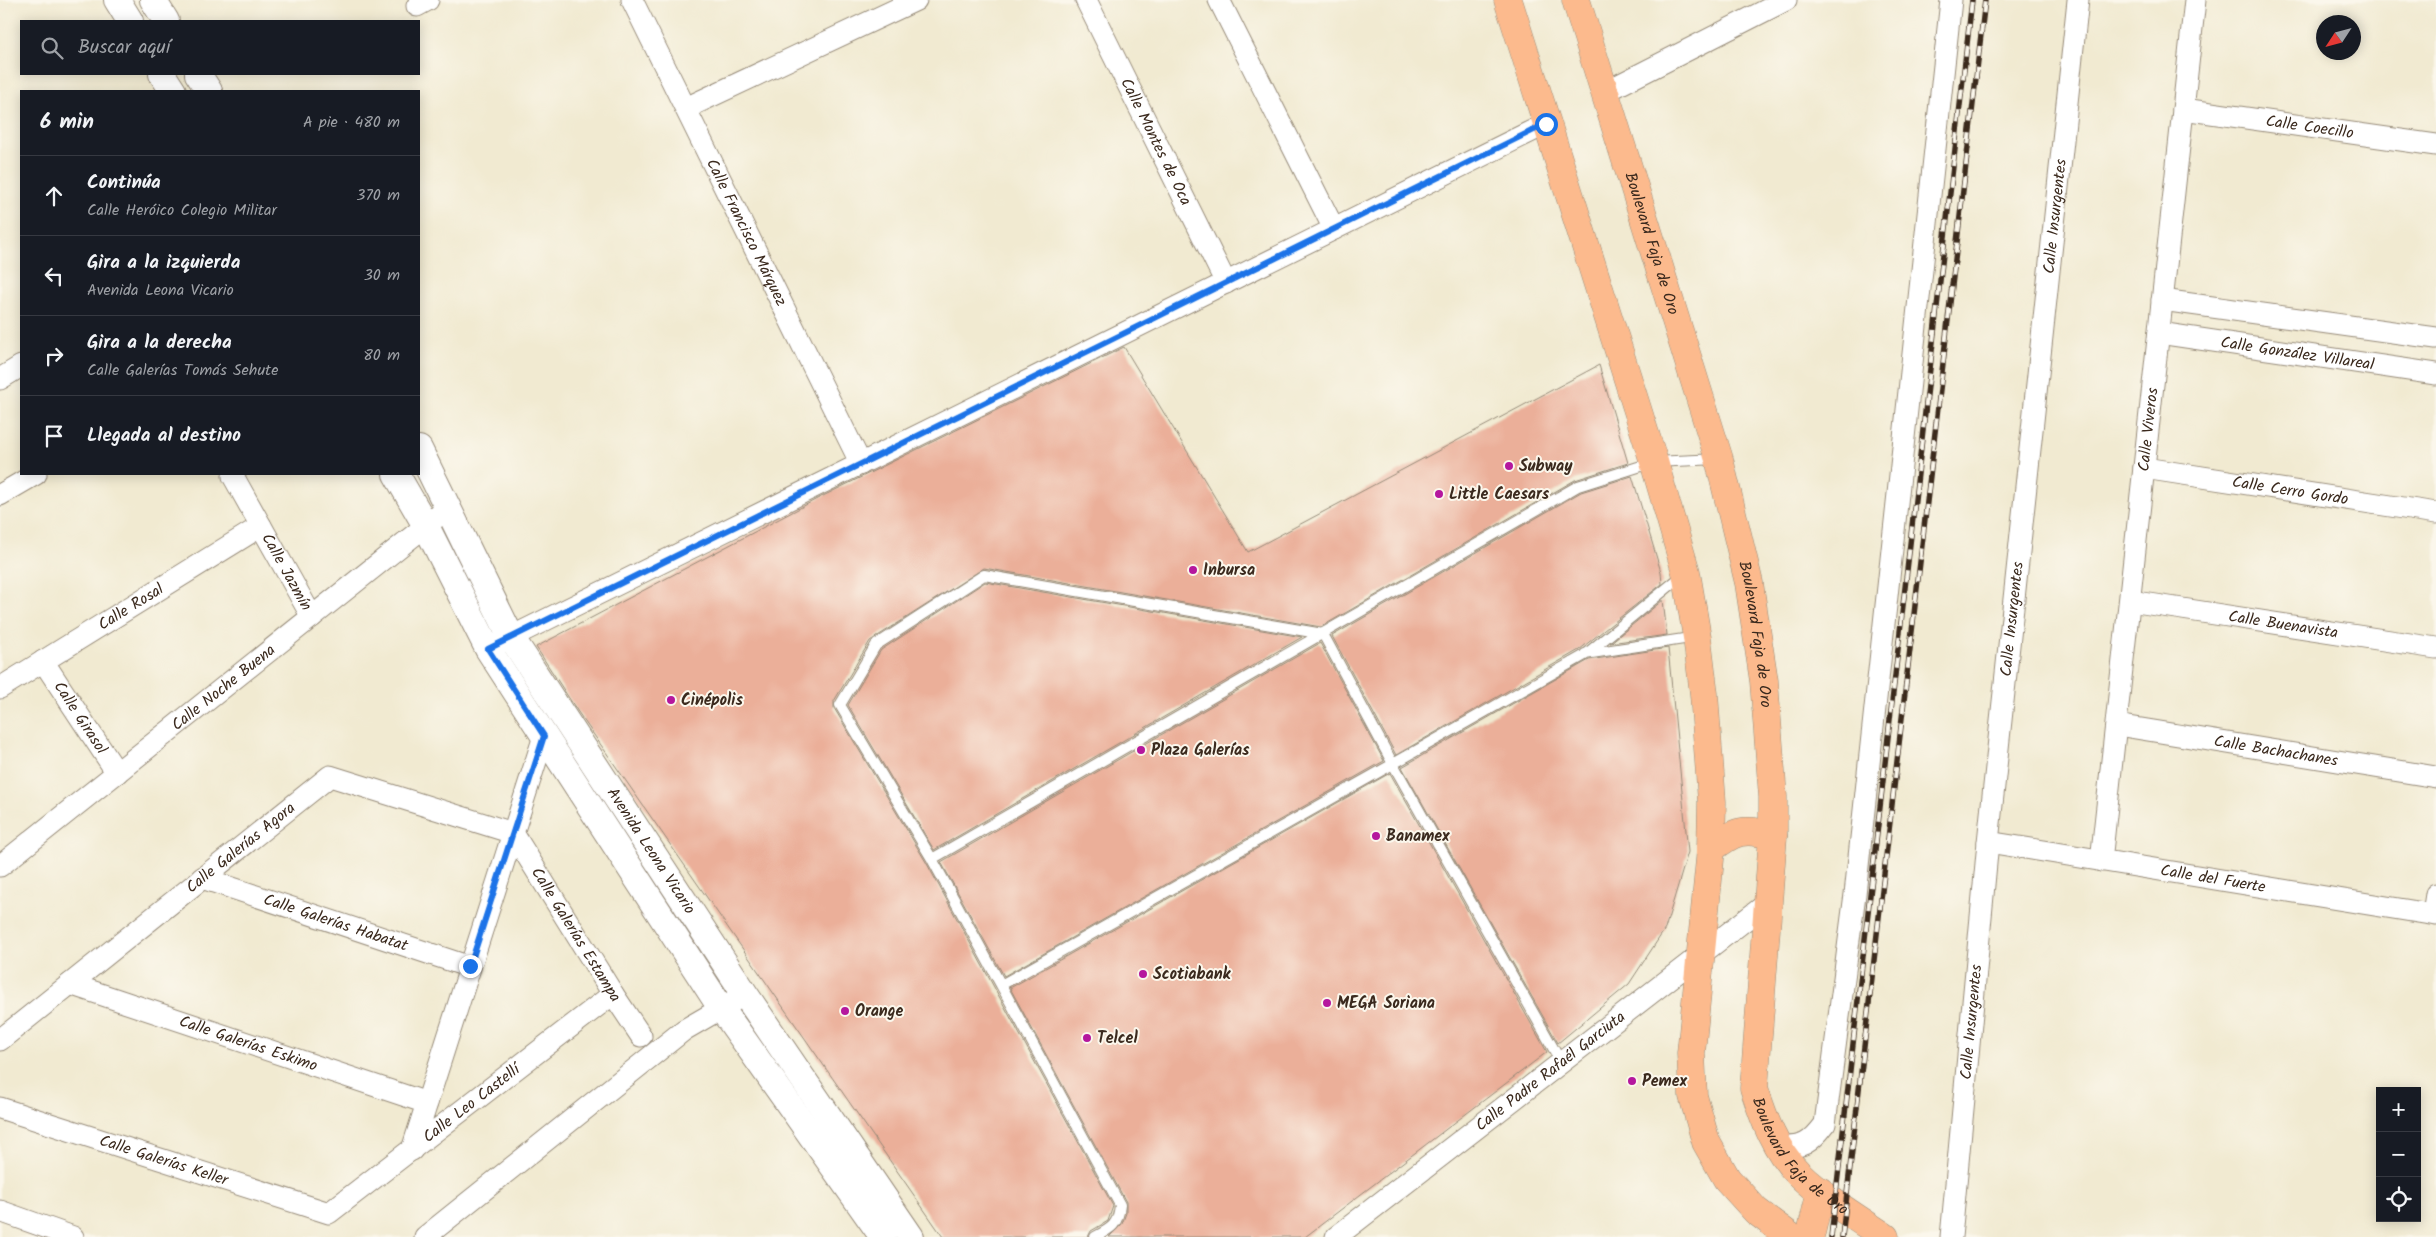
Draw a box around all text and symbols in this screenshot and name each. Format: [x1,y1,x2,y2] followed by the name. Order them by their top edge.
[2316,15,2361,60] north arrow
[20,20,420,75] search box
[78,33,170,63] text: Buscar aquí
[38,34,66,62] icon: search
[1114,73,1198,210] street label: Calle Montes de Oca
[40,106,94,139] text: 6 min
[2264,108,2355,146] street label: Calle Coecillo
[303,110,400,135] text: A pie · 480 m
[1535,113,1558,136] route start
[700,154,794,310] street label: Calle Francisco Márquez
[2036,157,2073,275] street label: Calle Insurgentes
[87,168,161,198] text: Continúa
[1618,169,1686,318] street label: Boulevard Faja de Oro
[40,182,68,210] icon: ahead
[356,183,400,208] text: 370 m
[87,198,277,223] text: Calle Heróico Colegio Militar
[87,248,240,278] text: Gira a la izquierda
[40,262,68,290] icon: left
[364,263,400,288] text: 30 m
[87,278,234,303] text: Avenida Leona Vicario
[87,328,232,358] text: Gira a la derecha
[2219,330,2376,377] street label: Calle González Villareal
[40,342,68,370] icon: right
[363,343,400,368] text: 80 m
[87,358,278,383] text: Calle Galerías Tomás Sehute
[2131,386,2165,473] street label: Calle Viveros
[87,421,241,451] text: Llegada al destino
[40,422,68,450] icon: arrive
[1519,454,1573,479] place label: Subway
[1503,460,1515,472] marker: Subway
[2230,469,2350,512] street label: Calle Cerro Gordo
[1449,482,1550,507] place label: Little Caesars
[1433,488,1445,500] marker: Little Caesars
[255,528,319,615] street label: Calle Jazmín
[1203,558,1255,583] place label: Inbursa
[1732,558,1779,708] street label: Boulevard Faja de Oro
[1993,560,2030,678] street label: Calle Insurgentes
[1187,564,1199,576] marker: Inbursa
[93,577,169,637] street label: Calle Rosal
[2227,604,2340,645] street label: Calle Buenavista
[166,638,281,737] street label: Calle Noche Buena
[47,676,114,759] street label: Calle Girasol
[681,688,743,713] place label: Cinépolis
[665,694,677,706] marker: Cinépolis
[2212,728,2340,773] street label: Calle Bachachanes
[1151,738,1250,763] place label: Plaza Galerías
[1135,744,1147,756] marker: Plaza Galerías
[600,783,702,919] street label: Avenida Leona Vicario
[180,796,301,899] street label: Calle Galerías Agora
[1386,824,1450,849] place label: Banamex
[1370,830,1382,842] marker: Banamex
[2159,858,2267,900] street label: Calle del Fuerte
[525,862,628,1007] street label: Calle Galerías Estampa
[260,887,412,958] street label: Calle Galerías Habatat
[459,955,482,978] route end
[1153,962,1232,987] place label: Scotiabank
[1953,963,1989,1081] street label: Calle Insurgentes
[1137,968,1149,980] marker: Scotiabank
[1337,991,1435,1016] place label: MEGA Soriana
[1321,997,1333,1009] marker: MEGA Soriana
[855,999,903,1024] place label: Orange
[839,1005,851,1017] marker: Orange
[1470,1005,1631,1137] street label: Calle Padre Rafaél Garciuta
[176,1009,321,1078] street label: Calle Galerías Eskimo
[1097,1026,1138,1051] place label: Telcel
[1081,1032,1093,1044] marker: Telcel
[417,1056,527,1149] street label: Calle Leo Castellí
[1642,1069,1688,1094] place label: Pemex
[1626,1075,1638,1087] marker: Pemex
[2376,1087,2421,1222] map controls
[2376,1087,2421,1132] button: +
[1745,1094,1854,1222] street label: Boulevard Faja de Oro
[96,1128,233,1193] street label: Calle Galerías Keller
[2376,1132,2421,1177] button: −
[2376,1177,2421,1222] button: locate

